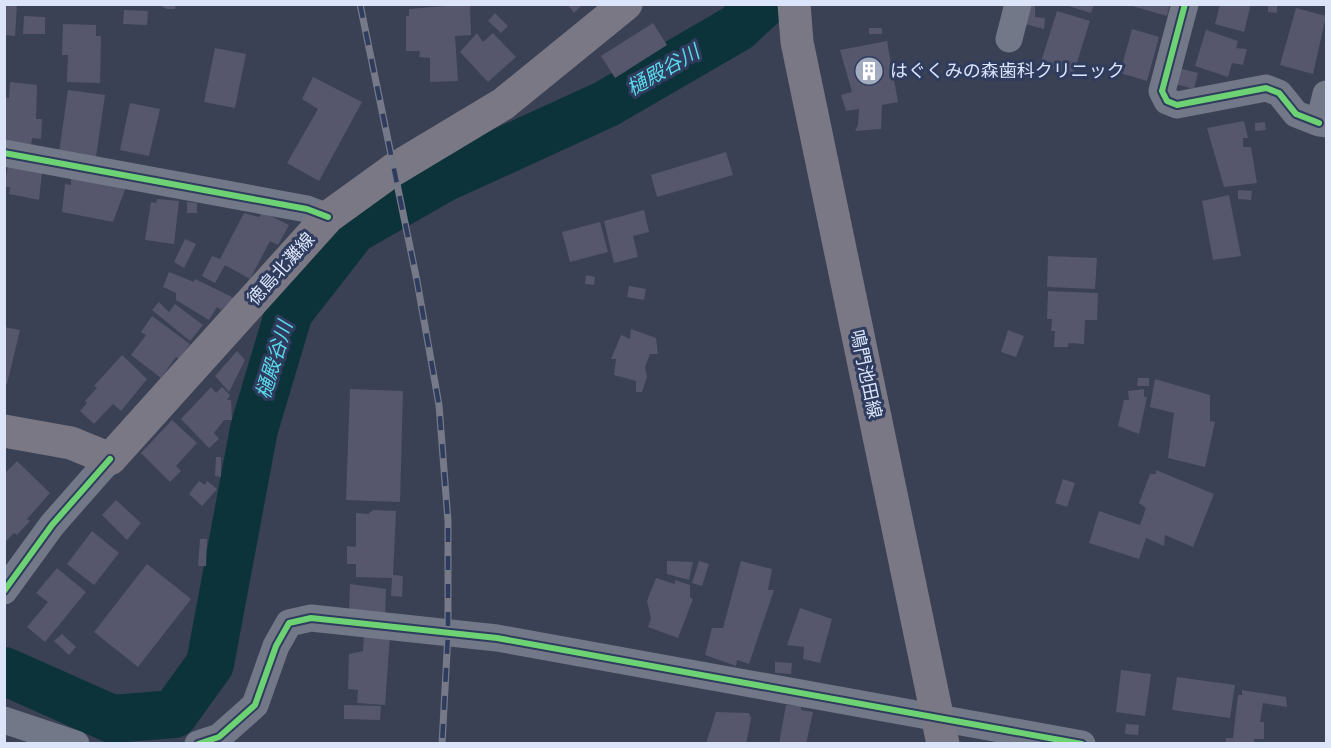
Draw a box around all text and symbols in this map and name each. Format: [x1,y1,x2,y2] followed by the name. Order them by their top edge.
[622,39,705,100] water label: 樋殿谷川
[853,55,885,87] building icon: はぐくみの森歯科クリニック
[890,60,1125,82] place label: はぐくみの森歯科クリニック
[243,228,319,310] street label: 徳島北灘線
[251,316,298,402] water label: 樋殿谷川
[846,328,886,420] street label: 鳴門池田線

